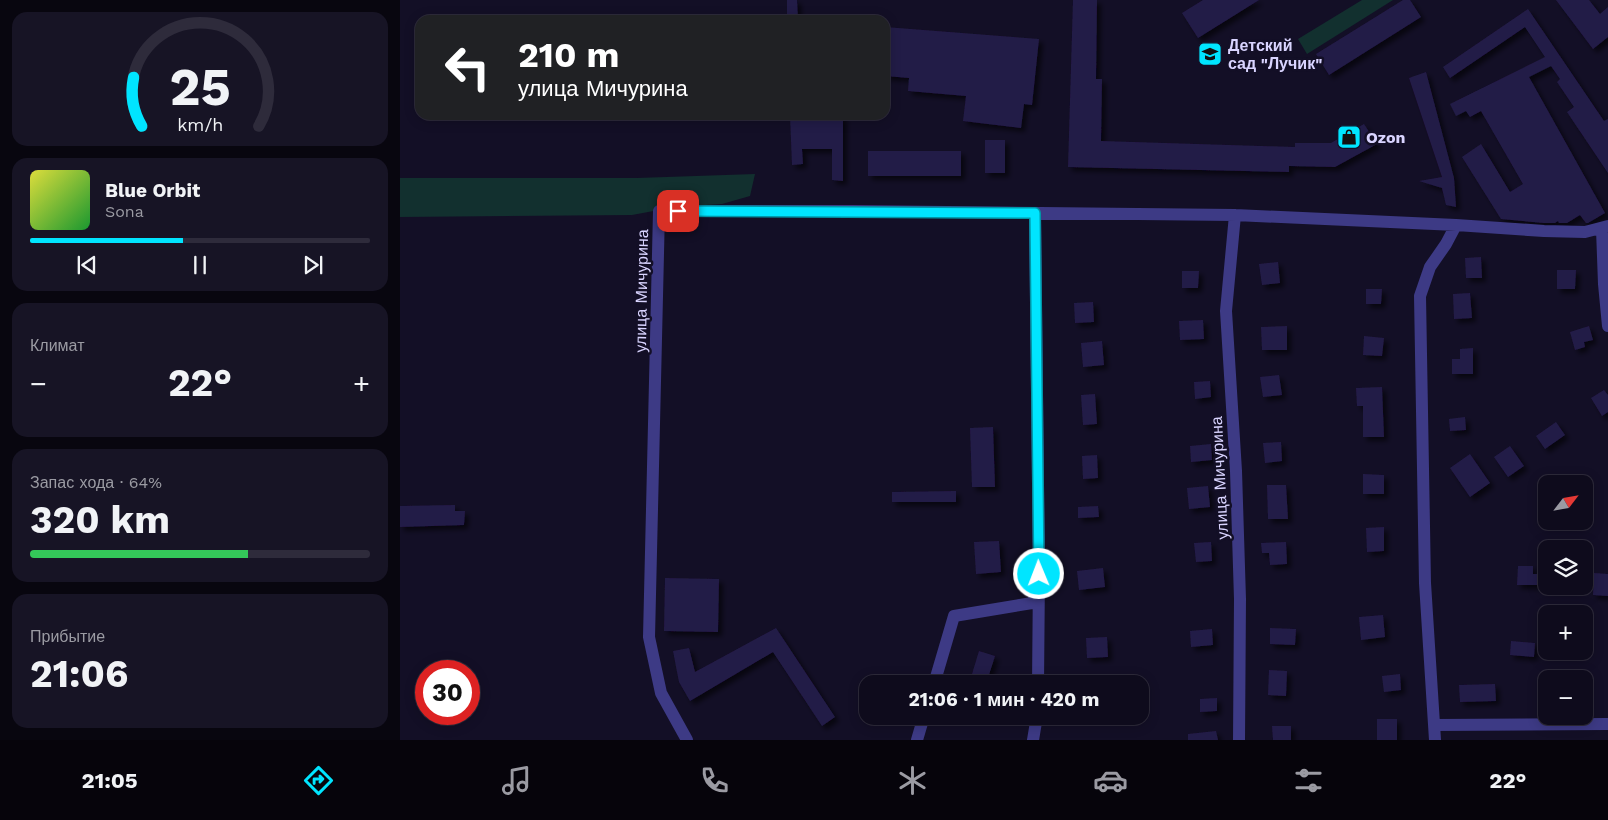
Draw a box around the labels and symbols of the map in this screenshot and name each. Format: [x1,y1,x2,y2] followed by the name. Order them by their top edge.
[1228,36,1322,73] place label: Детский сад "Лучик"
[1197,41,1223,67] school or university icon: Детский сад "Лучик"
[1336,124,1362,150] shop icon: Ozon
[1366,128,1405,147] place label: Ozon
[657,190,699,232] pin
[631,229,652,353] street label: улица Мичурина
[1207,416,1232,540] street label: улица Мичурина
[1538,475,1592,530] north arrow
[1012,547,1064,599] position arrow
[415,660,480,725] speed limit sign: 30

